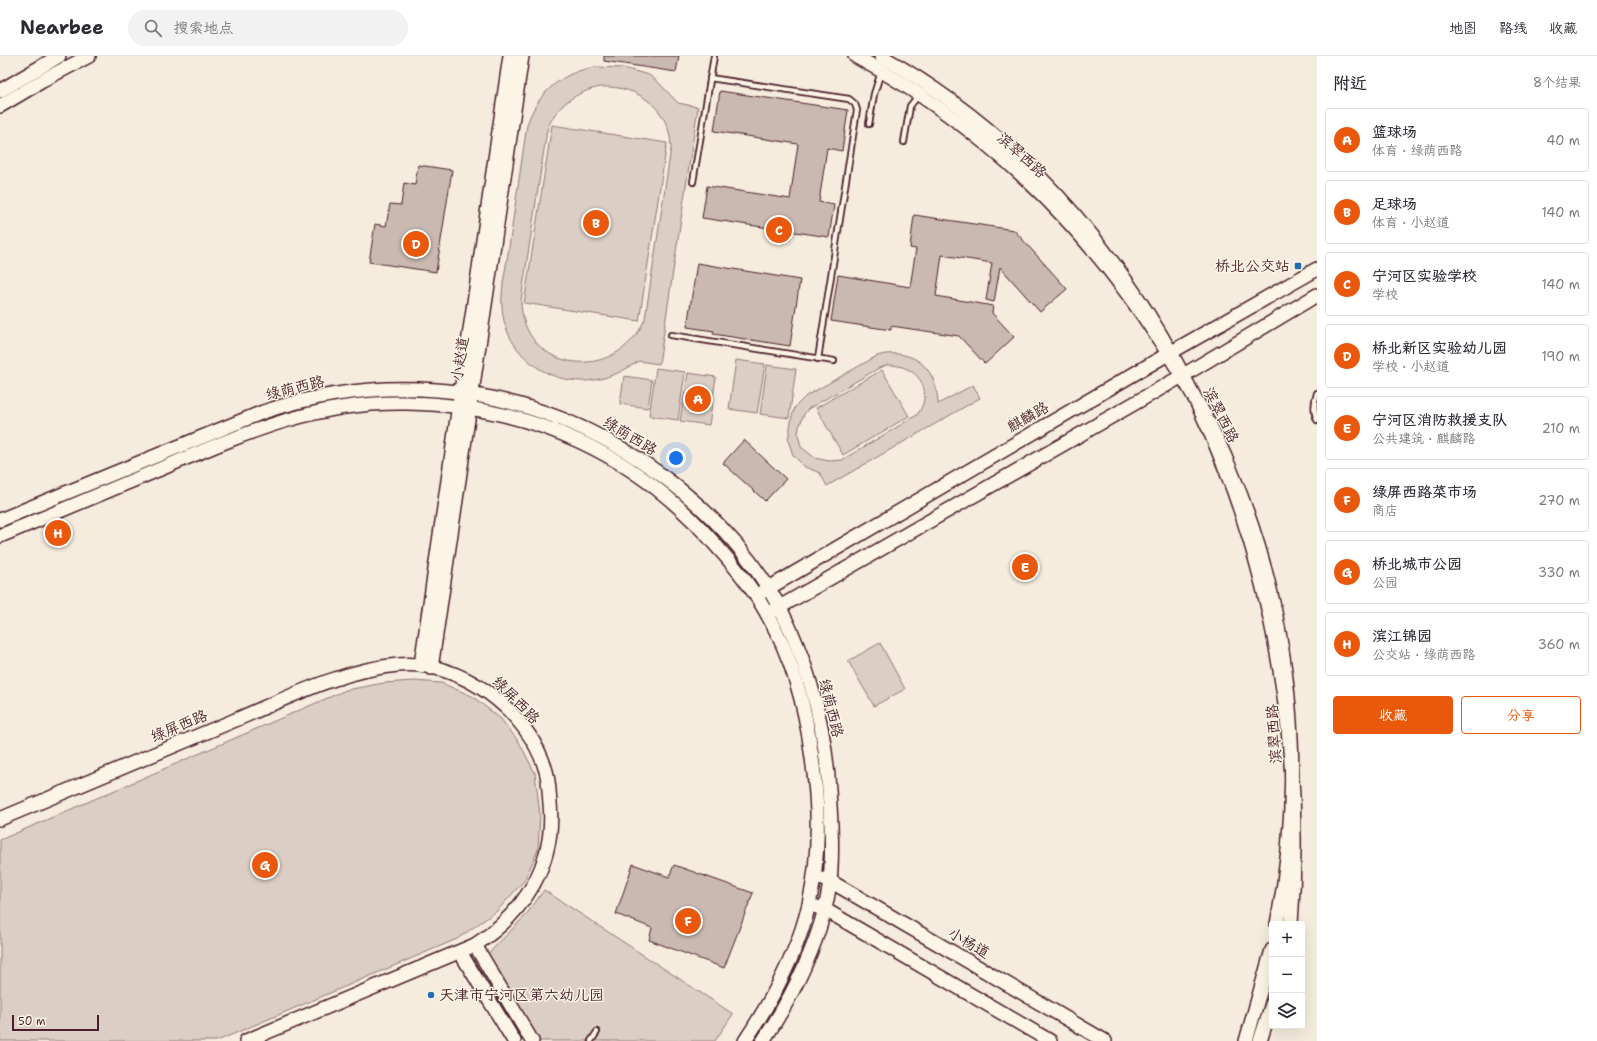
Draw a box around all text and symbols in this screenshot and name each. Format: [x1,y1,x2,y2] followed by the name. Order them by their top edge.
[128,10,408,46] search box
[20,15,104,40] text: Nearbee
[142,17,164,39] icon: search
[174,18,234,38] text: 搜索地点
[1449,19,1477,37] text: 地图
[1499,19,1527,37] text: 路线
[1549,19,1577,37] text: 收藏
[1333,72,1367,94] text: 附近
[1533,74,1581,91] text: 8个结果
[1372,122,1417,142] text: 篮球场
[993,127,1051,183] street label: 滨翠西路
[1342,132,1352,149] text: A
[1546,132,1580,149] text: 40 m
[1372,142,1463,159] text: 体育 · 绿荫西路
[1372,194,1417,214] text: 足球场
[1343,204,1351,221] text: B
[1541,204,1580,221] text: 140 m
[583,208,609,238] pin: B
[1372,214,1450,231] text: 体育 · 小赵道
[766,215,792,245] pin: C
[403,229,429,259] pin: D
[1215,256,1290,276] place label: 桥北公交站
[1293,261,1303,271] marker: 桥北公交站
[1372,266,1477,286] text: 宁河区实验学校
[1343,276,1351,293] text: C
[1541,276,1580,293] text: 140 m
[1372,286,1398,303] text: 学校
[447,335,473,383] street label: 小赵道
[1372,338,1507,358] text: 桥北新区实验幼儿园
[1342,348,1352,365] text: D
[1541,348,1580,365] text: 190 m
[1372,358,1450,375] text: 学校 · 小赵道
[263,371,327,405] street label: 绿荫西路
[685,384,711,414] pin: A
[1198,384,1244,446] street label: 滨翠西路
[1004,397,1052,437] street label: 麒麟路
[1372,410,1507,430] text: 宁河区消防救援支队
[599,412,661,460] street label: 绿荫西路
[1343,420,1351,437] text: E
[1542,420,1580,437] text: 210 m
[1372,430,1476,447] text: 公共建筑 · 麒麟路
[666,448,686,468] your location
[1372,482,1477,502] text: 绿屏西路菜市场
[1343,492,1351,509] text: F
[1538,492,1580,509] text: 270 m
[1372,502,1398,519] text: 商店
[45,518,71,548] pin: H
[1012,552,1038,582] pin: E
[1372,554,1462,574] text: 桥北城市公园
[1342,564,1352,581] text: G
[1538,564,1580,581] text: 330 m
[1372,574,1398,591] text: 公园
[1372,626,1432,646] text: 滨江锦园
[1342,636,1352,653] text: H
[1538,636,1580,653] text: 360 m
[1372,646,1476,663] text: 公交站 · 绿荫西路
[488,672,544,728] street label: 绿屏西路
[814,676,848,740] street label: 绿荫西路
[1333,696,1453,734] button: 收藏
[1461,696,1581,734] button: 分享
[1262,703,1286,765] street label: 滨翠西路
[147,705,211,747] street label: 绿屏西路
[252,850,278,880] pin: G
[675,906,701,936] pin: F
[1269,921,1305,1029] map controls
[1269,921,1305,957] button: +
[945,923,993,963] street label: 小杨道
[1269,957,1305,993] button: −
[439,985,604,1005] place label: 天津市宁河区第六幼儿园
[426,990,436,1000] marker: 天津市宁河区第六幼儿园
[1269,993,1305,1029] button: layers
[12,1013,99,1032] scale bar
[18,1014,46,1029] text: 50 m

